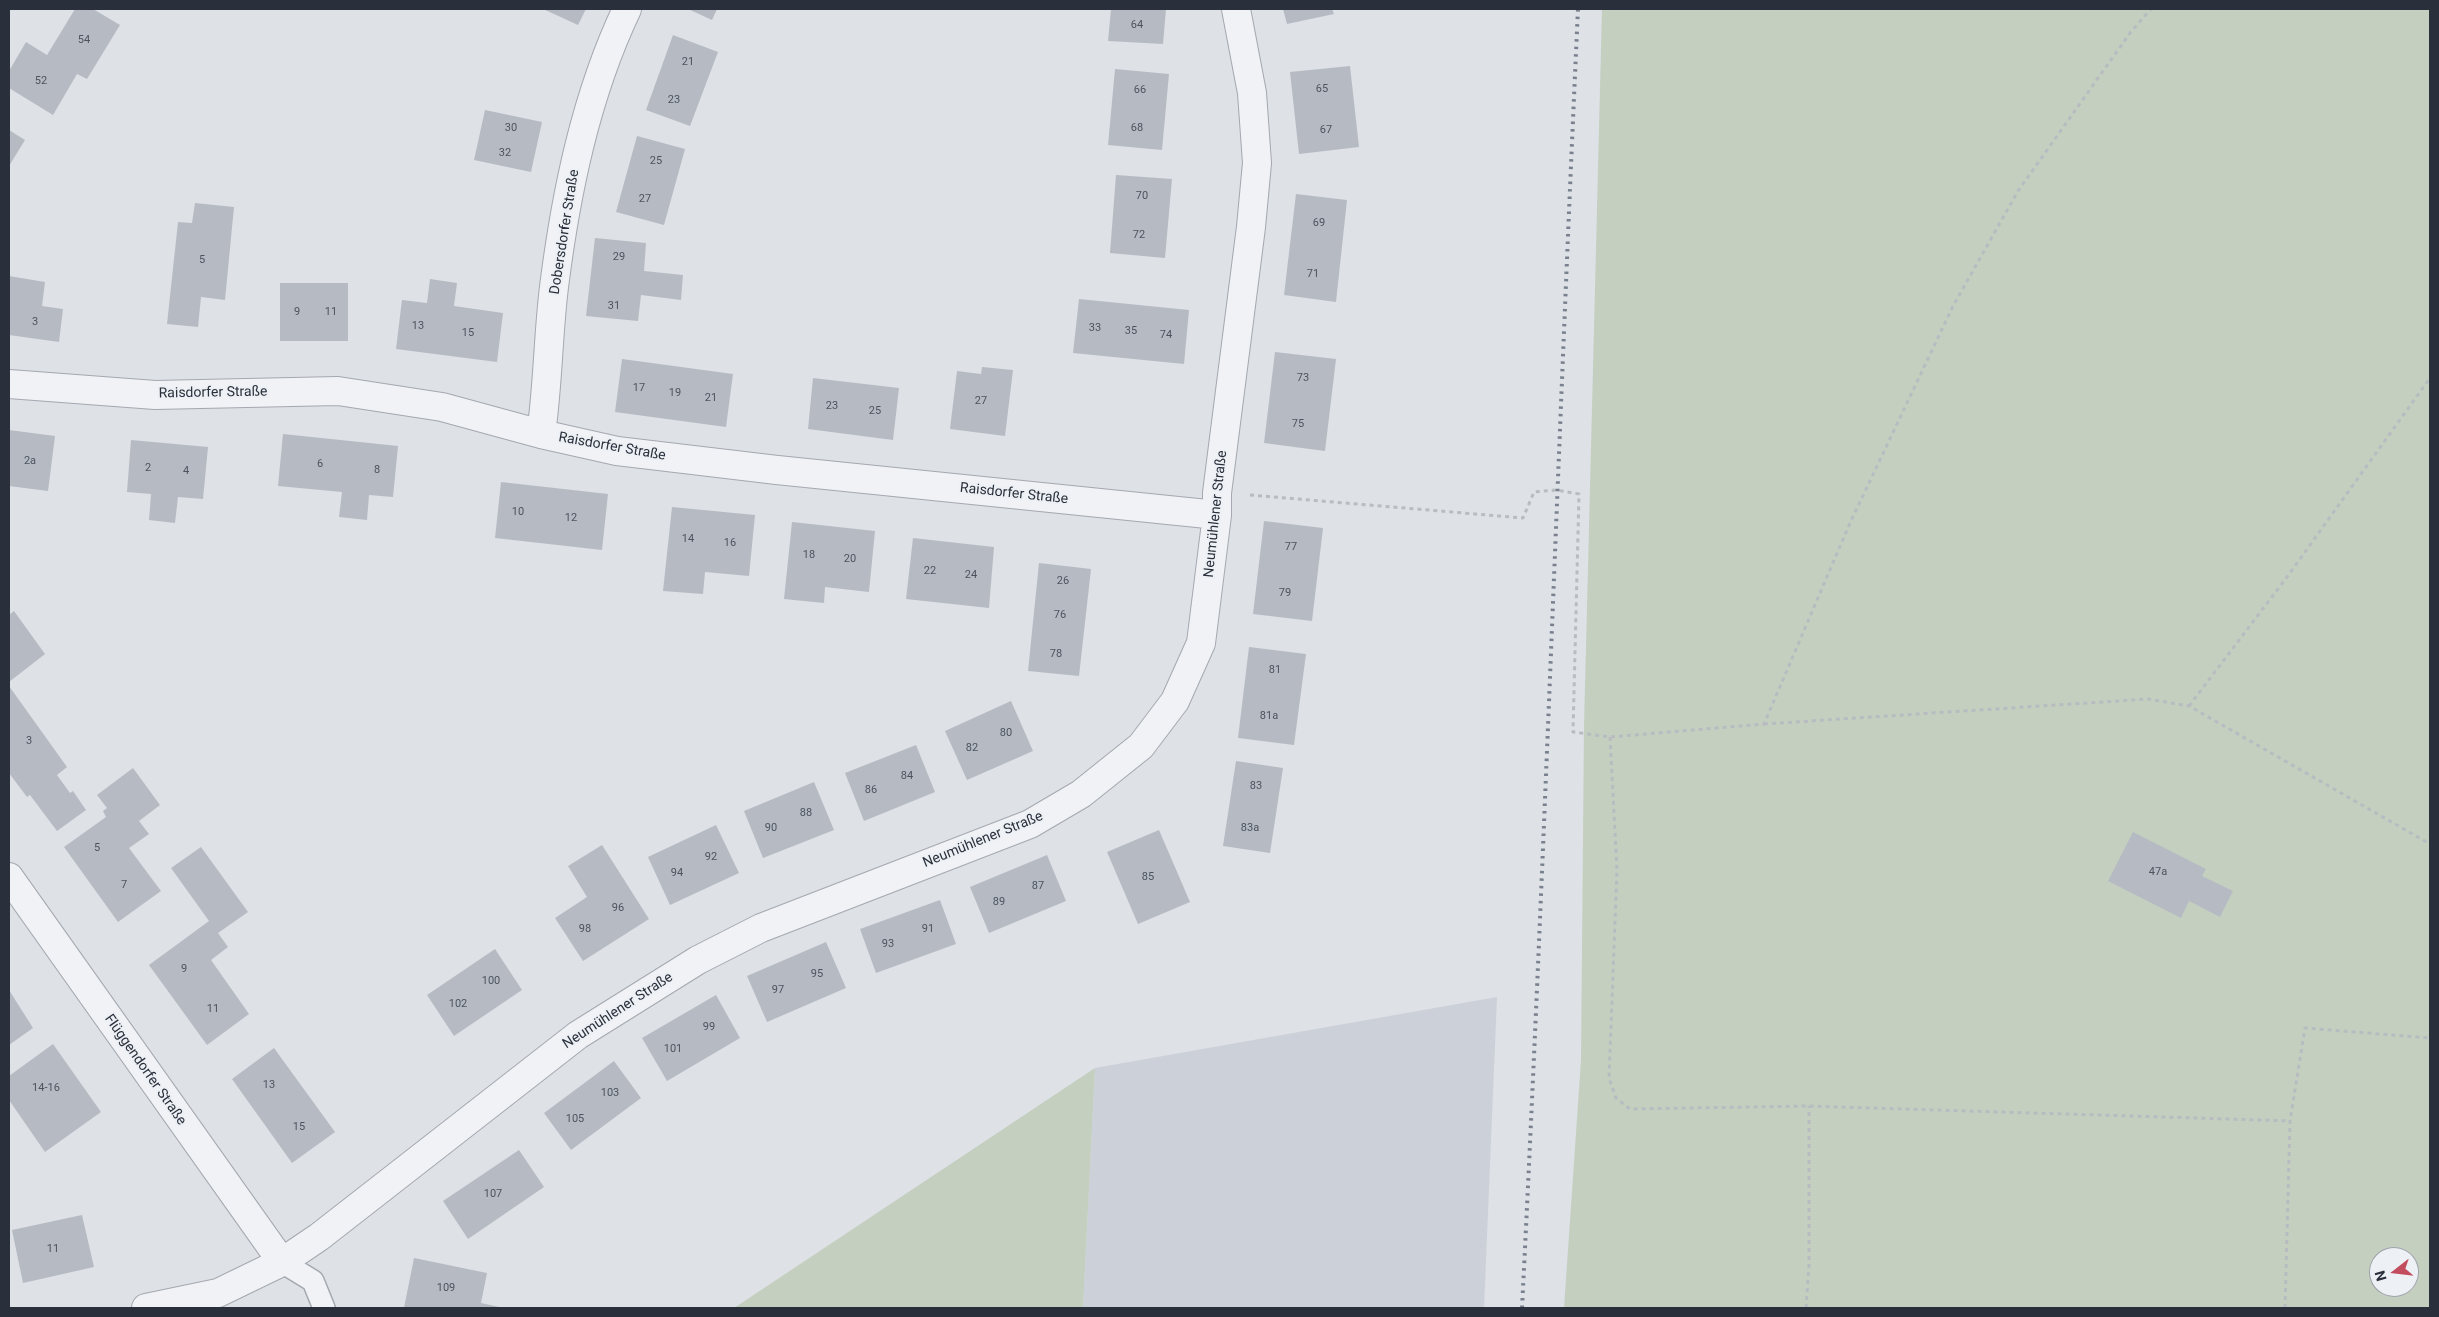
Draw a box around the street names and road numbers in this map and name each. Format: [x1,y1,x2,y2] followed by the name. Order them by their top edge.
[547,168,583,296] street label: Dobersdorfer Straße
[159,384,267,402] street label: Raisdorfer Straße
[557,429,667,465] street label: Raisdorfer Straße
[1201,450,1231,578] street label: Neumühlener Straße
[959,480,1069,508] street label: Raisdorfer Straße
[921,808,1045,872] street label: Neumühlener Straße
[560,969,676,1053] street label: Neumühlener Straße
[100,1011,190,1129] street label: Flüggendorfer Straße

